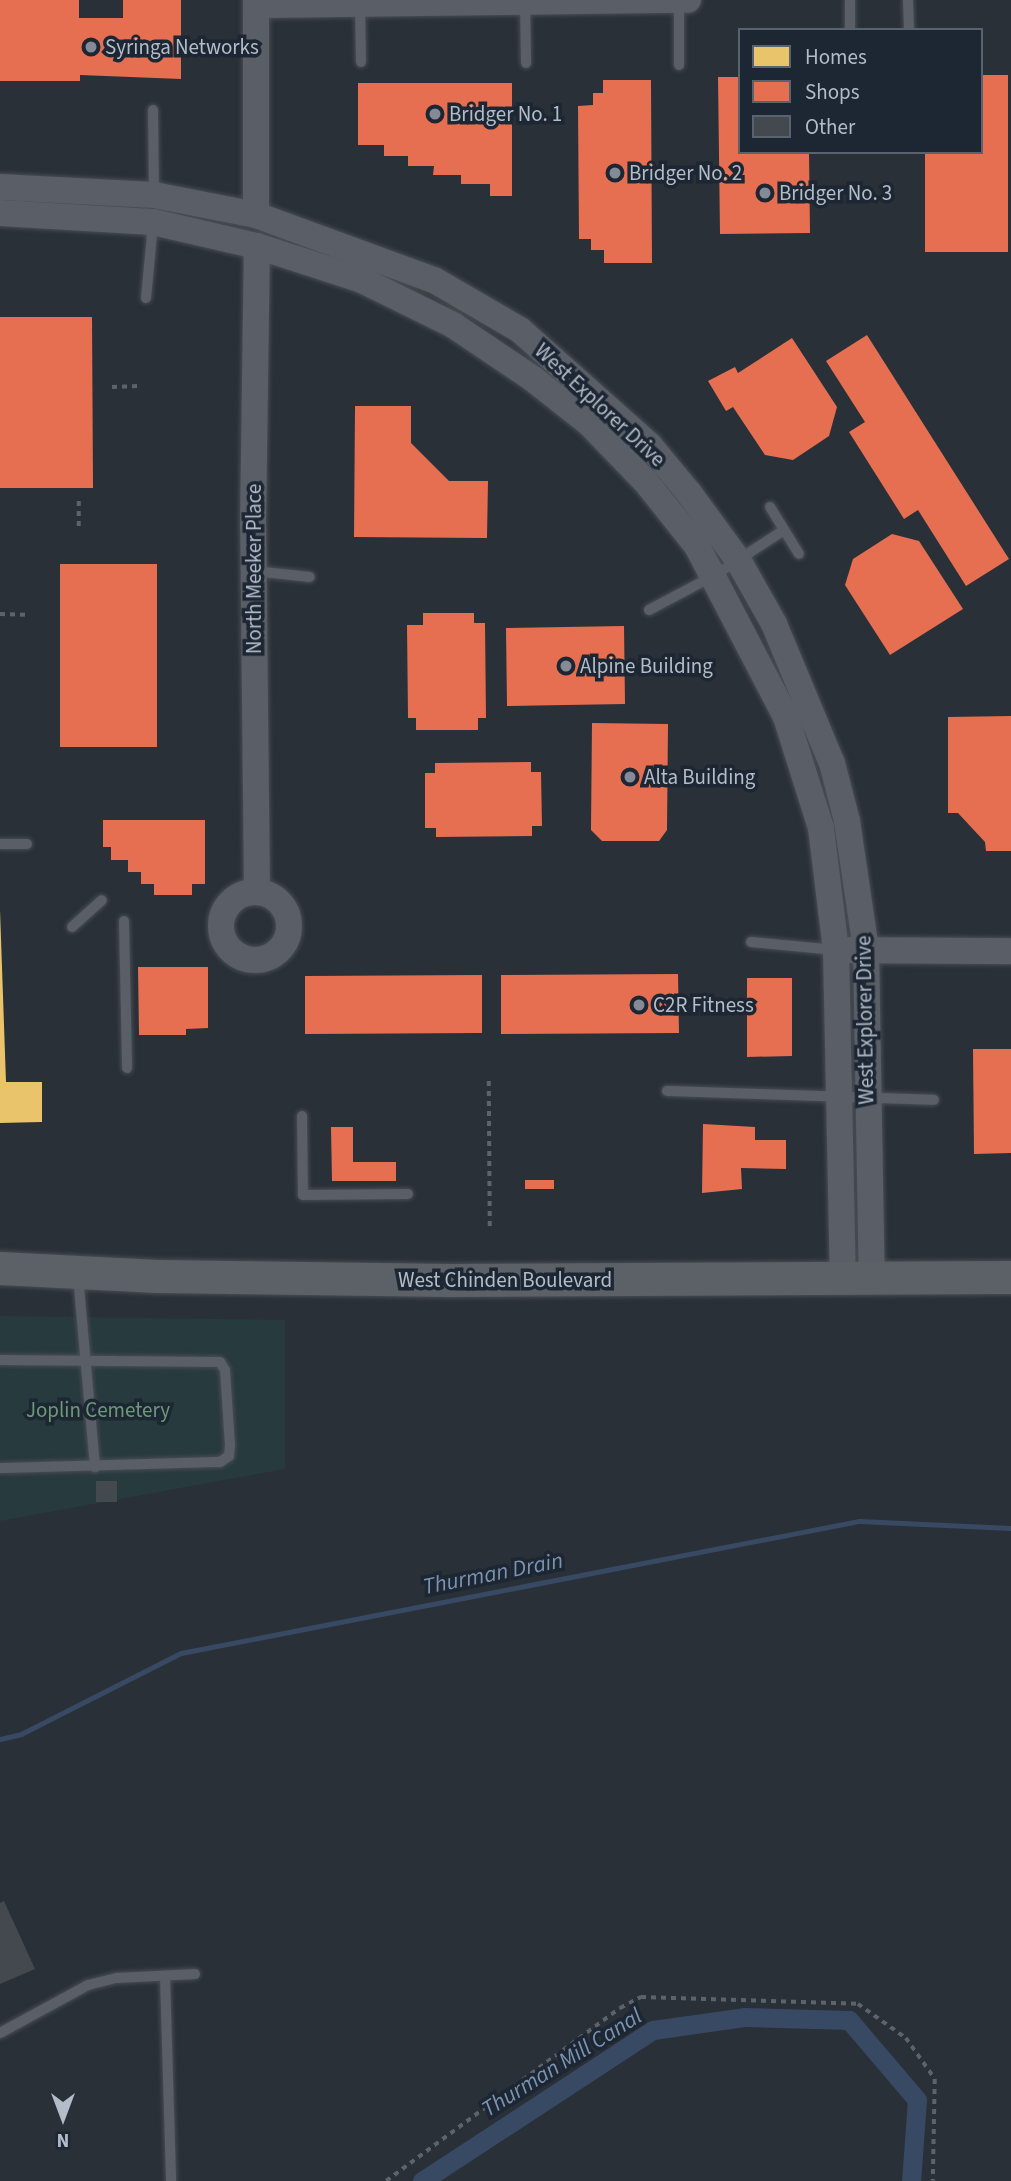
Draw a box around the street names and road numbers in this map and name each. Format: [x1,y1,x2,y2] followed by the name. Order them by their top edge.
[530,338,670,472] street label: West Explorer Drive
[241,484,267,654] street label: North Meeker Place
[851,935,879,1105] street label: West Explorer Drive
[398,1267,612,1293] street label: West Chinden Boulevard

